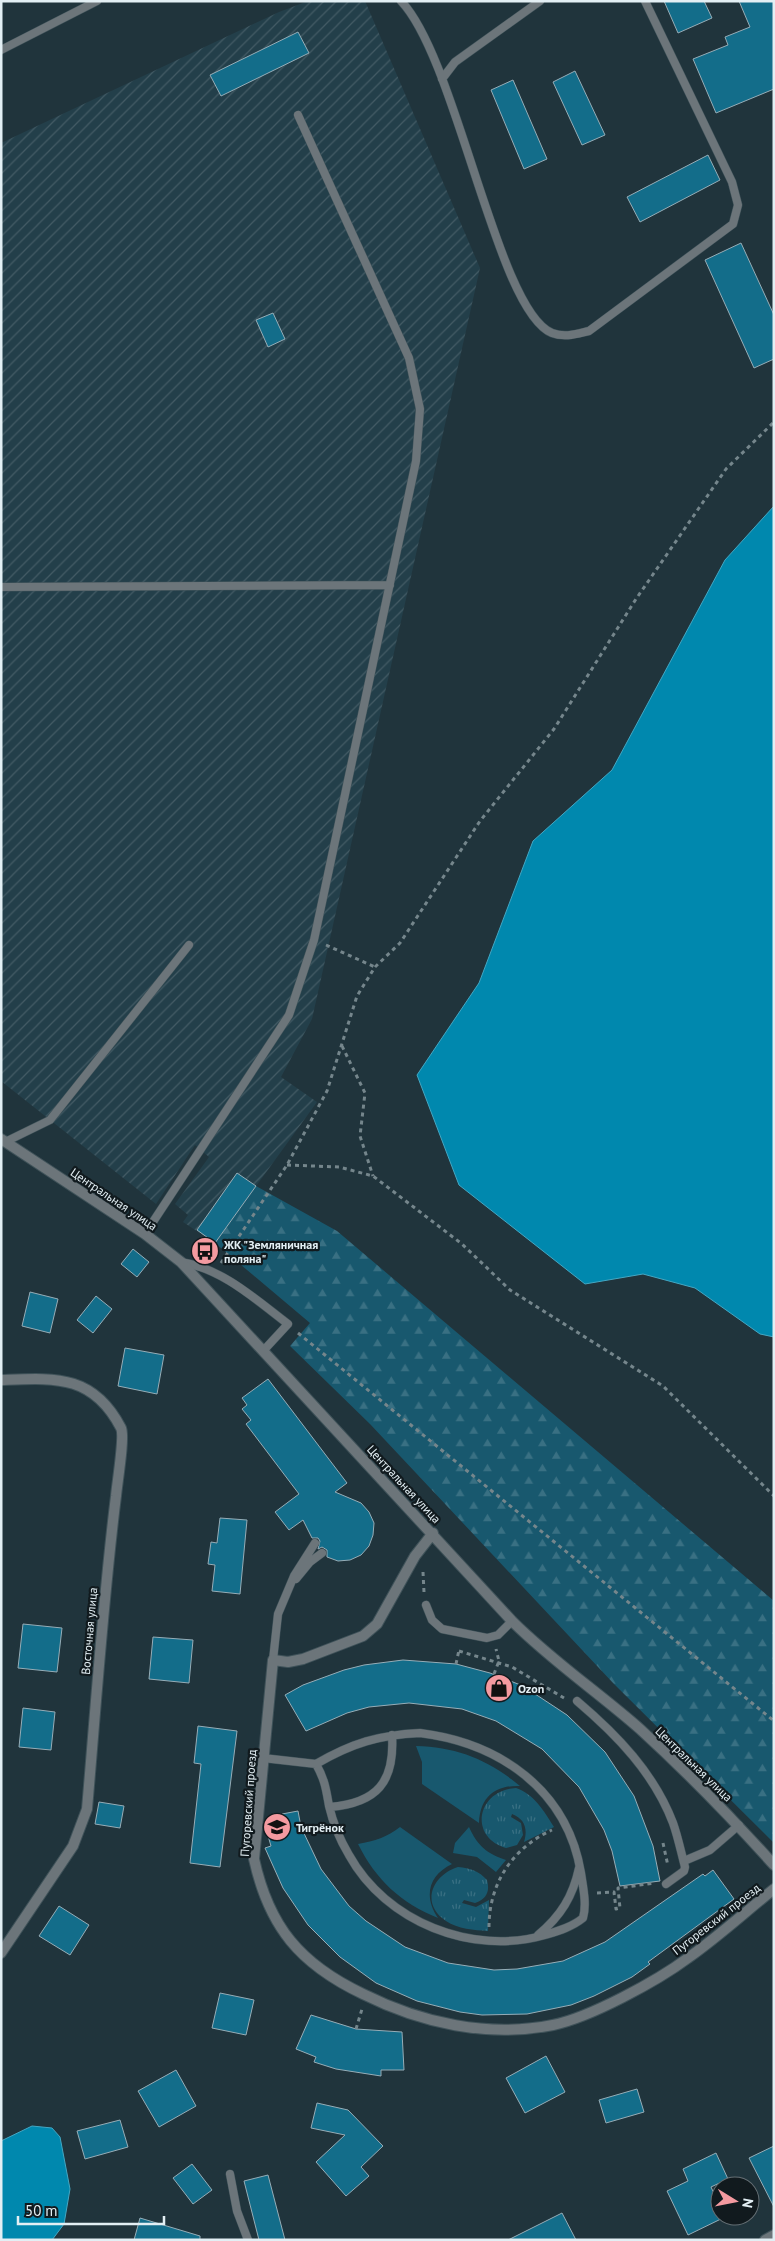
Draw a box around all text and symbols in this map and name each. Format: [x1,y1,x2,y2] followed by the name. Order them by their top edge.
[68,1164,160,1234] street label: Центральная улица
[190,1236,220,1266] bus stop icon: ЖК "Земляничная поляна"
[223,1237,318,1266] place label: ЖК "Земляничная поляна"
[364,1442,444,1526] street label: Центральная улица
[78,1587,100,1675] street label: Восточная улица
[484,1673,514,1703] shop icon: Ozon
[518,1681,544,1696] place label: Ozon
[652,1723,736,1805] street label: Центральная улица
[237,1748,259,1857] street label: Пугоревский проезд
[262,1812,292,1842] school or university icon: Тигрёнок
[296,1820,344,1835] place label: Тигрёнок
[669,1880,763,1958] street label: Пугоревский проезд
[710,2176,760,2226] north arrow
[18,2194,164,2226] scale bar
[738,2197,757,2209] text: N
[25,2201,58,2220] text: 50 m

